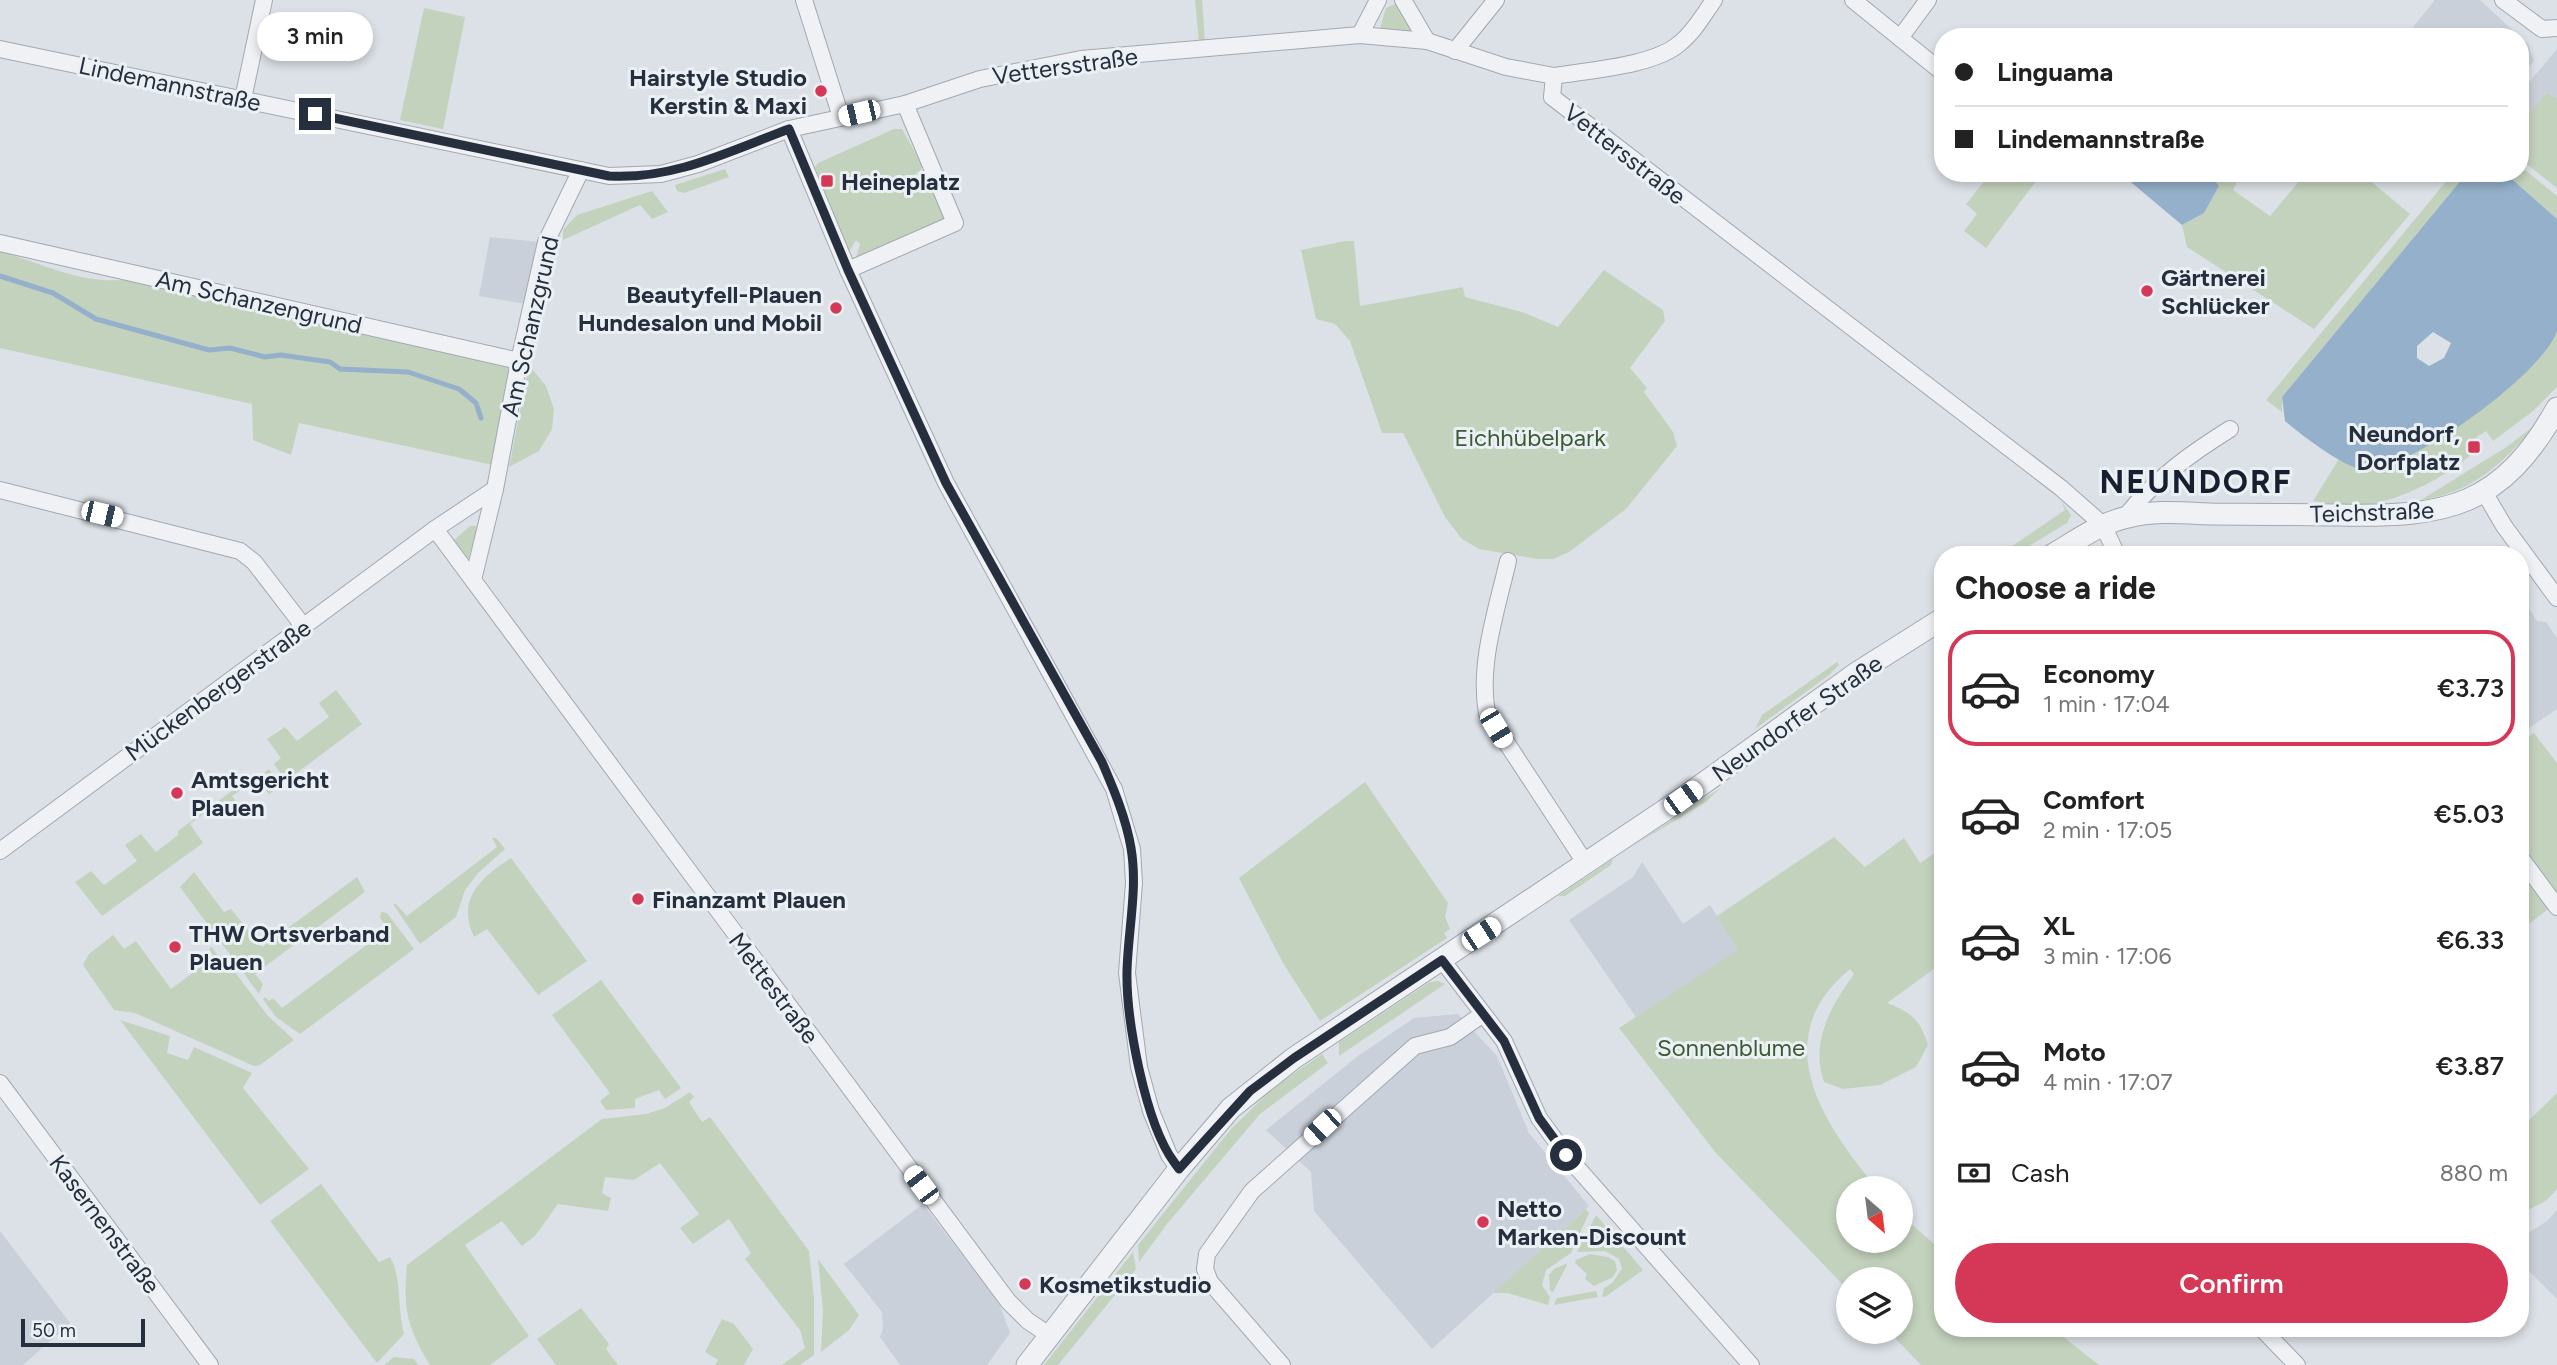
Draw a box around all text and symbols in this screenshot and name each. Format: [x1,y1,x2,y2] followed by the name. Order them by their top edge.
[257,12,373,61] callout: 3 min
[287,22,343,50] text: 3 min
[990,41,1140,91] street label: Vettersstraße
[76,51,264,117] street label: Lindemannstraße
[1997,56,2113,88] text: Linguama
[629,63,807,120] place label: Hairstyle Studio Kerstin & Maxi
[813,83,829,99] marker: Hairstyle Studio Kerstin & Maxi
[1558,97,1692,211] street label: Vettersstraße
[299,98,331,130] route end
[837,98,882,128] car
[1997,123,2204,155] text: Lindemannstraße
[841,167,960,196] place label: Heineplatz
[819,173,835,189] marker: Heineplatz
[495,233,565,419] street label: Am Schanzgrund
[2161,263,2270,320] place label: Gärtnerei Schlücker
[153,264,365,340] street label: Am Schanzengrund
[578,280,822,337] place label: Beautyfell-Plauen Hundesalon und Mobil
[2139,283,2155,299] marker: Gärtnerei Schlücker
[828,300,844,316] marker: Beautyfell-Plauen Hundesalon und Mobil
[2348,419,2460,476] place label: Neundorf, Dorfplatz
[1454,423,1606,452] park label: Eichhübelpark
[2466,439,2482,455] marker: Neundorf, Dorfplatz
[2100,463,2292,501] district label: NEUNDORF
[2309,495,2435,529] street label: Teichstraße
[80,499,125,529] car
[1955,569,2156,607] text: Choose a ride
[120,613,316,767] street label: Mückenbergerstraße
[1706,648,1888,788] street label: Neundorfer Straße
[1959,657,2022,720] icon: car
[2043,658,2155,690] text: Economy
[2437,672,2504,704] text: €3.73
[2043,690,2170,718] text: 1 min · 17:04
[1477,705,1516,751] car
[191,765,329,822] place label: Amtsgericht Plauen
[1660,777,1707,819] car
[1959,783,2022,846] icon: car
[2043,784,2145,816] text: Comfort
[169,785,185,801] marker: Amtsgericht Plauen
[2434,798,2504,830] text: €5.03
[2043,816,2172,844] text: 2 min · 17:05
[652,885,846,914] place label: Finanzamt Plauen
[630,891,646,907] marker: Finanzamt Plauen
[1959,909,2022,972] icon: car
[2043,910,2075,942] text: XL
[1458,914,1505,954] car
[189,919,390,976] place label: THW Ortsverband Plauen
[2437,924,2504,956] text: €6.33
[723,927,825,1049] street label: Mettestraße
[167,939,183,955] marker: THW Ortsverband Plauen
[2043,942,2172,970] text: 3 min · 17:06
[1657,1033,1805,1062] park label: Sonnenblume
[1959,1035,2022,1098] icon: car
[2043,1036,2106,1068] text: Moto
[2436,1050,2504,1082] text: €3.87
[2043,1068,2173,1096] text: 4 min · 17:07
[1300,1105,1345,1149] car
[1550,1139,1582,1171] route start
[43,1149,167,1299] street label: Kasernenstraße
[1955,1154,1993,1192] icon: cash
[2011,1157,2070,1189] text: Cash
[2440,1159,2508,1187] text: 880 m
[900,1162,943,1208] car
[1836,1176,1913,1253] north arrow
[1836,1176,1913,1344] map controls
[1497,1194,1687,1251] place label: Netto Marken-Discount
[1475,1214,1491,1230] marker: Netto Marken-Discount
[1955,1243,2508,1323] button: Confirm
[1836,1267,1913,1344] button: layers
[1039,1270,1211,1299] place label: Kosmetikstudio
[1017,1276,1033,1292] marker: Kosmetikstudio
[21,1316,145,1348] scale bar
[32,1319,76,1342] text: 50 m

